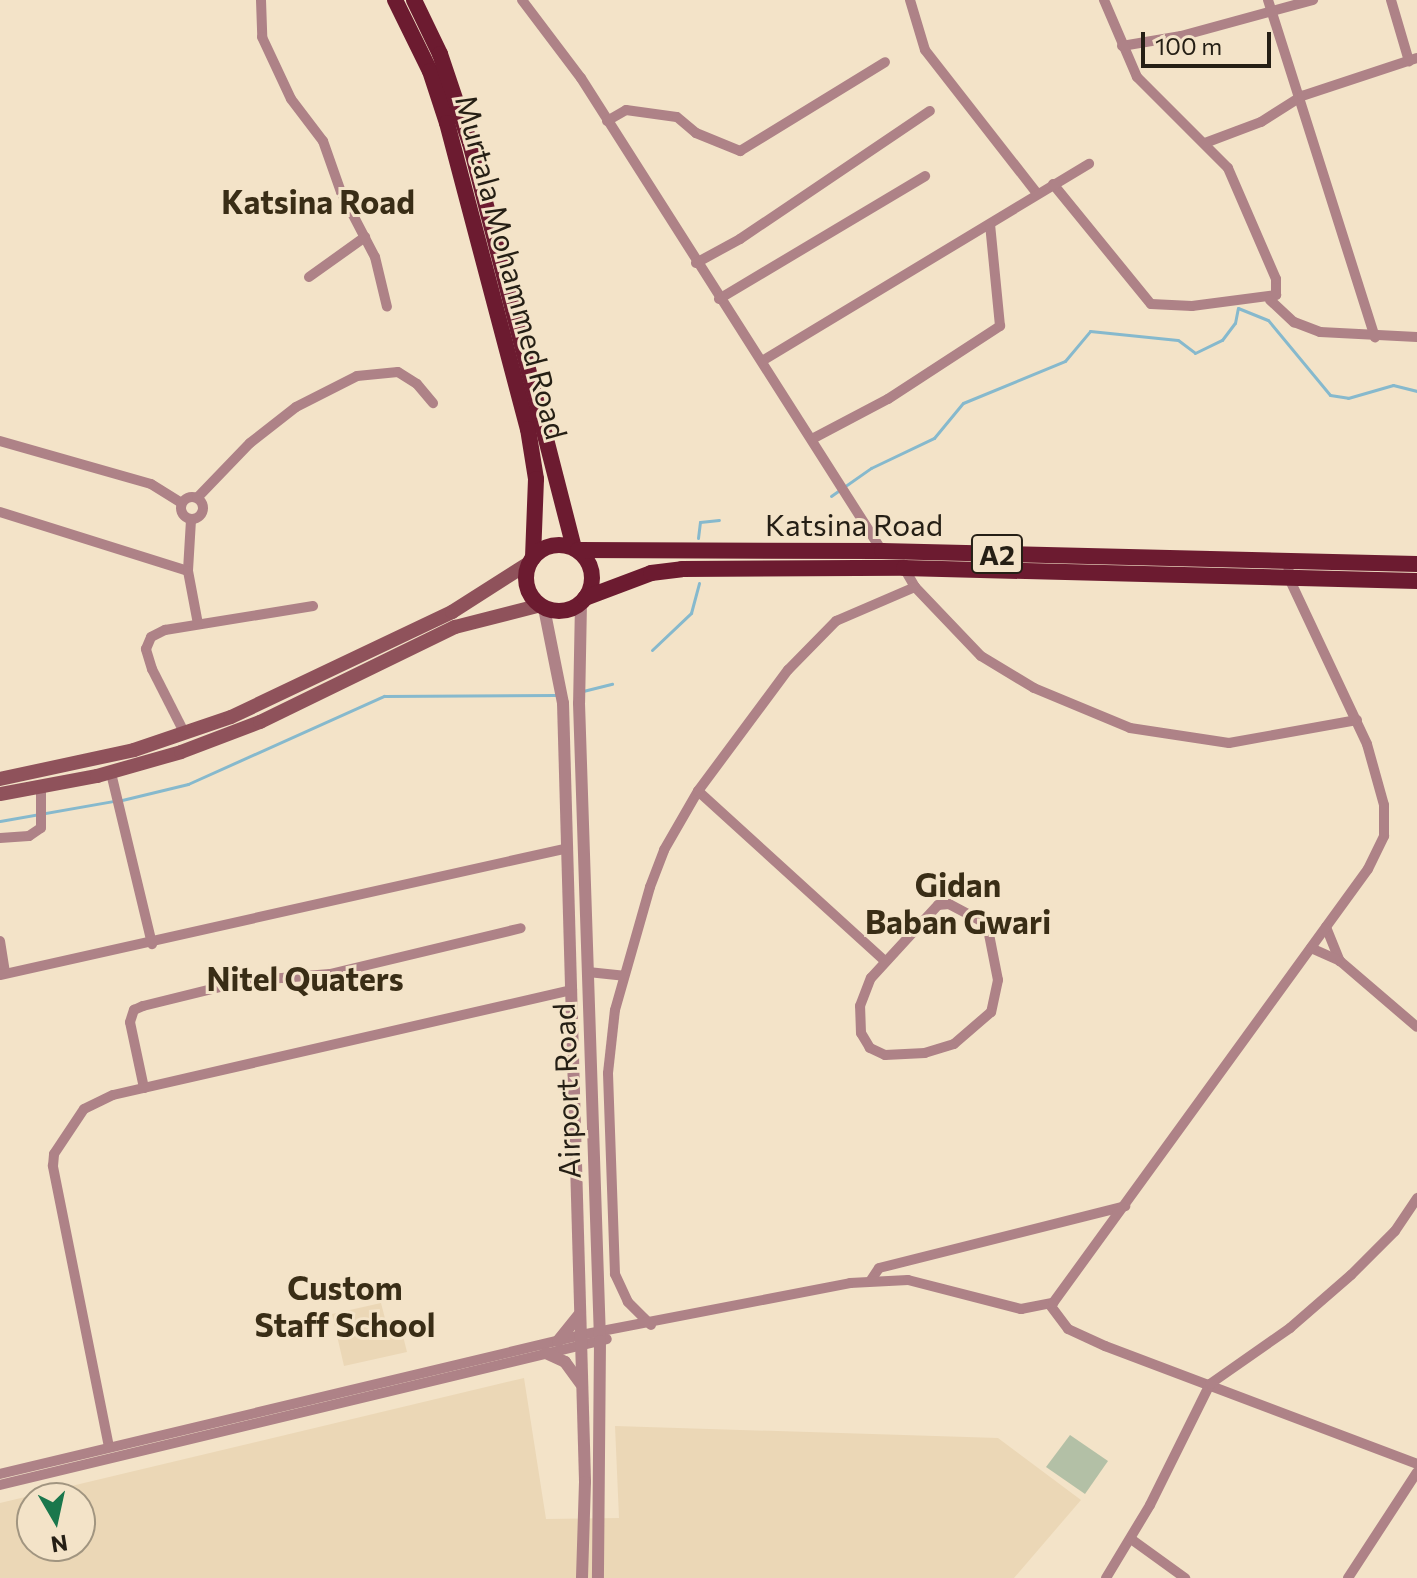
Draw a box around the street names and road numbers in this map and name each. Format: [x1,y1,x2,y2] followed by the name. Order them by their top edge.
[449,91,575,443] street label: Murtala Mohammed Road
[765,506,943,542] street label: Katsina Road
[969,530,1025,578] road number: A2
[545,1002,587,1180] street label: Airport Road

